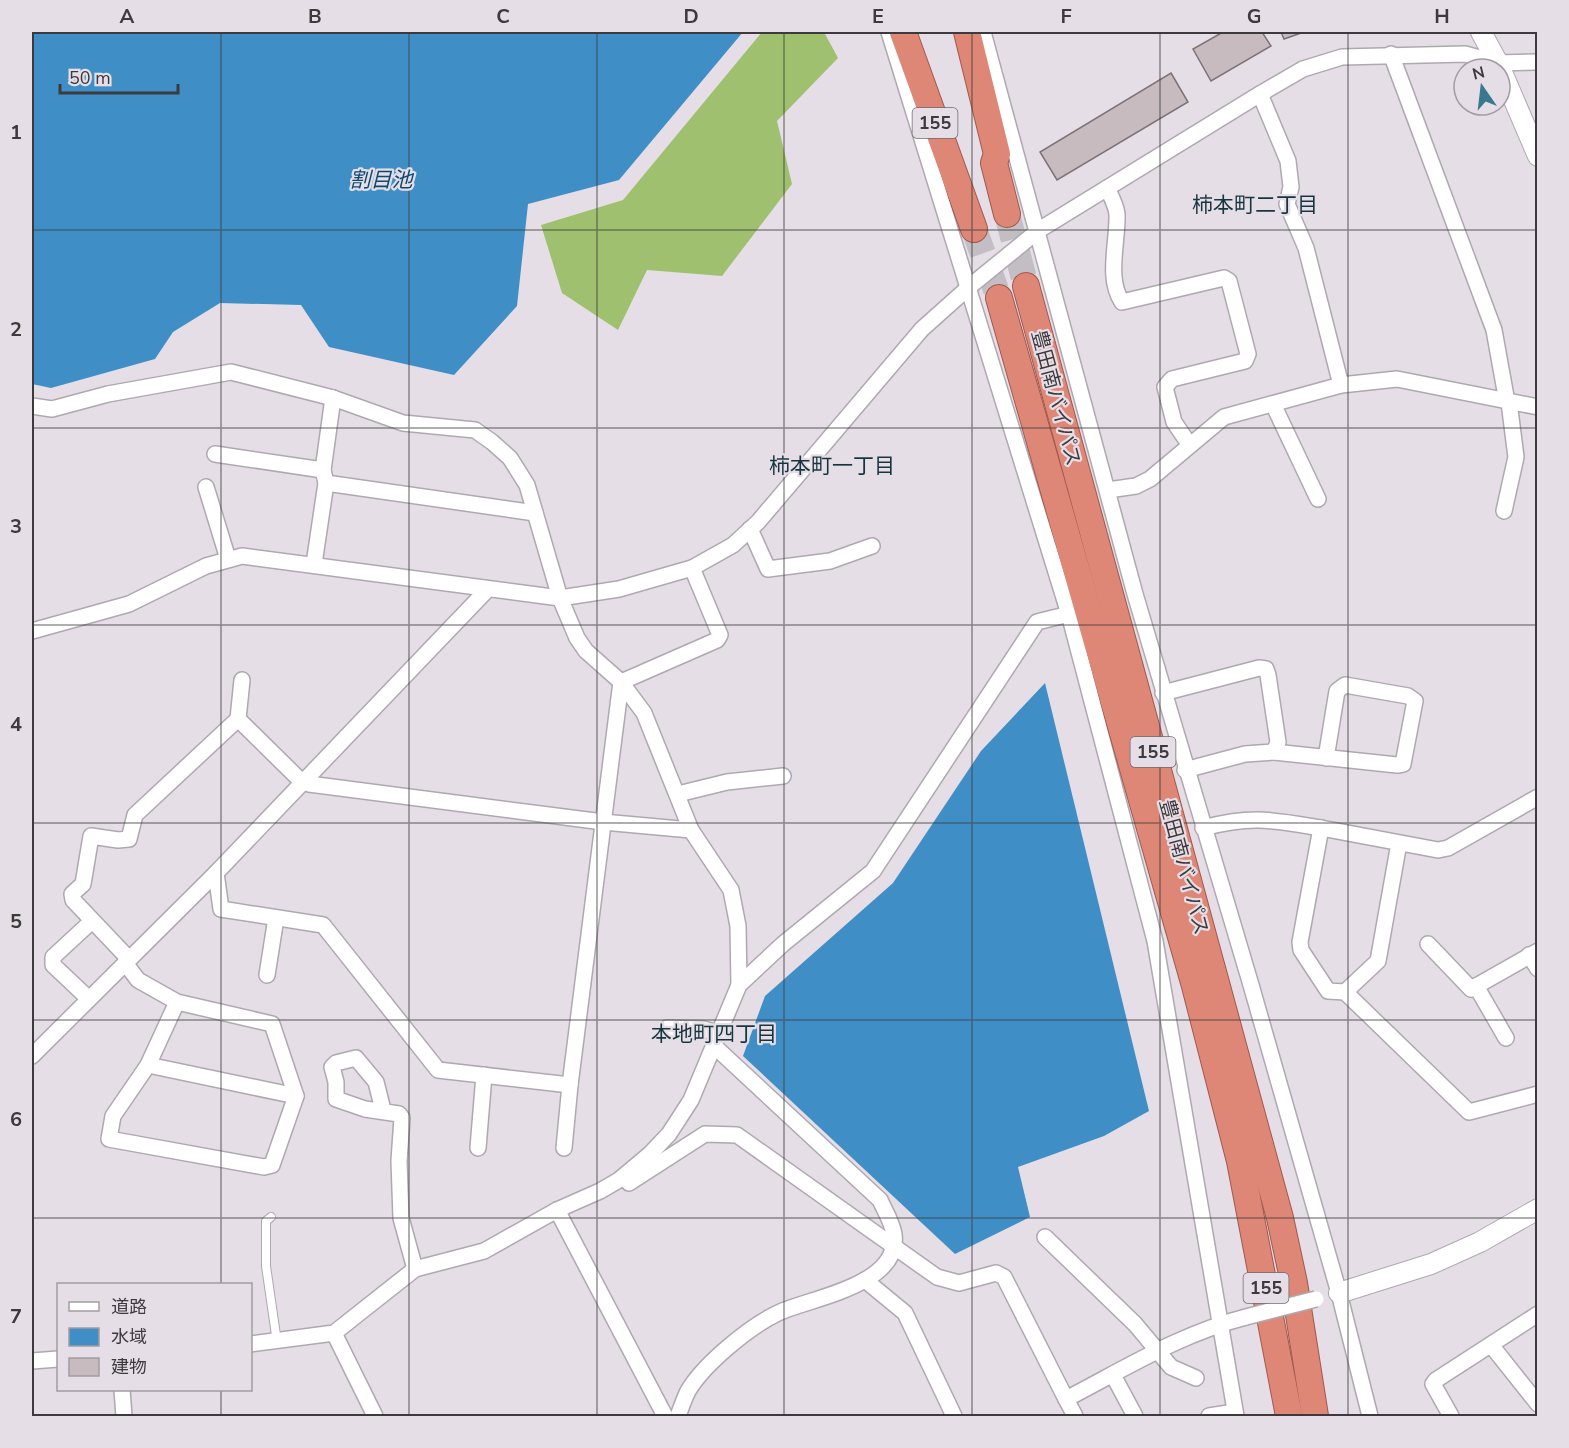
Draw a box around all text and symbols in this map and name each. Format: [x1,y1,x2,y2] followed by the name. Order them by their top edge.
[120,3,135,30] text: A
[308,3,322,30] text: B
[496,3,510,30] text: C
[683,3,699,30] text: D
[872,3,884,30] text: E
[1060,3,1072,30] text: F
[1247,3,1261,30] text: G
[1434,3,1450,30] text: H
[60,57,178,95] scale bar
[1452,57,1512,117] north arrow
[1470,61,1487,86] text: N
[69,66,111,90] text: 50 m
[912,108,958,138] road number: 155
[10,119,22,146] text: 1
[350,166,414,194] water label: 割目池
[1192,191,1318,219] district label: 柿本町二丁目
[10,316,22,343] text: 2
[1025,327,1087,469] street label: 豊田南バイパス
[769,452,895,480] district label: 柿本町一丁目
[10,513,22,540] text: 3
[10,711,22,738] text: 4
[1130,737,1176,767] road number: 155
[1153,796,1215,938] street label: 豊田南バイパス
[10,908,22,935] text: 5
[651,1020,777,1048] district label: 本地町四丁目
[10,1106,22,1133] text: 6
[1244,1273,1288,1303] road number: 155
[57,1283,252,1391] legend
[111,1295,147,1319] text: 道路
[10,1303,22,1330] text: 7
[111,1325,147,1349] text: 水域
[111,1355,147,1379] text: 建物

